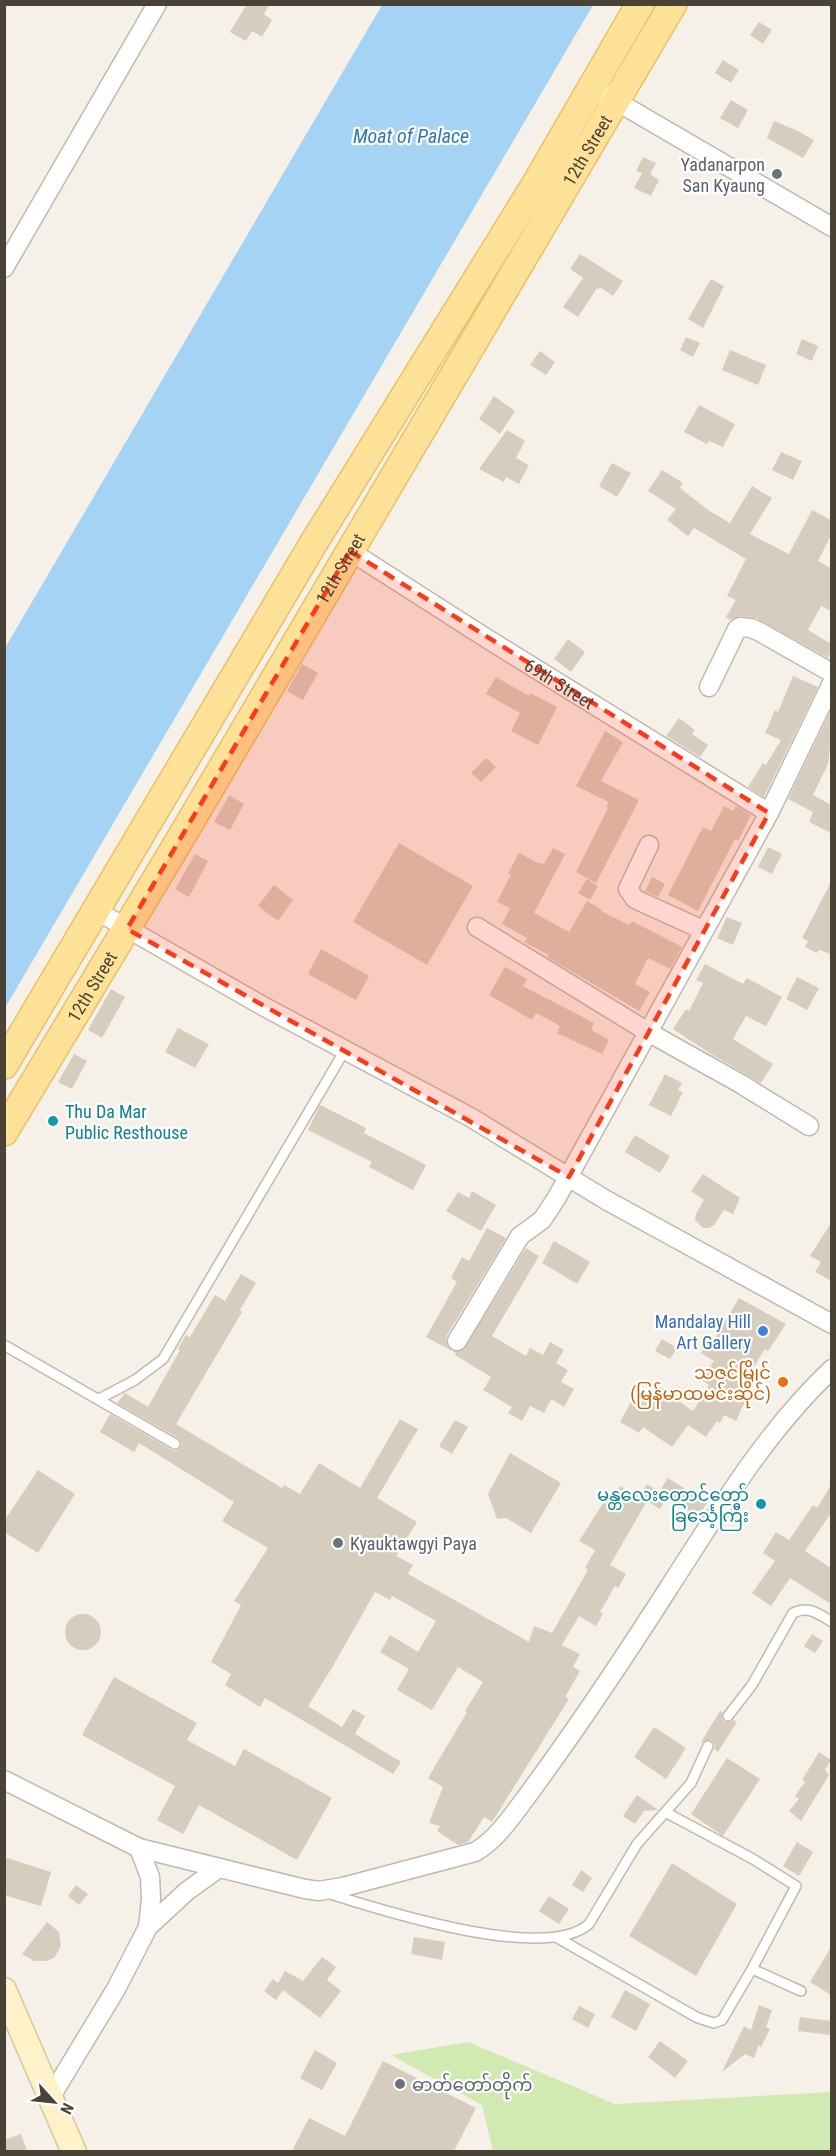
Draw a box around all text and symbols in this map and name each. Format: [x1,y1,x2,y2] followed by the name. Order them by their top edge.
[558,111,616,189] street label: 12th Street
[353,124,469,148] water label: Moat of Palace
[681,154,765,196] place label: Yadanarpon San Kyaung
[770,167,784,181] marker: Yadanarpon San Kyaung
[311,529,369,607] street label: 12th Street
[521,654,598,713] street label: 69th Street
[62,947,121,1025] street label: 12th Street
[65,1101,188,1143] place label: Thu Da Mar Public Resthouse
[46,1114,60,1128] marker: Thu Da Mar Public Resthouse
[655,1311,752,1353] place label: Mandalay Hill Art Gallery
[756,1324,770,1338] marker: Mandalay Hill Art Gallery
[630,1359,771,1409] place label: သဇင်မြိုင် (မြန်မာထမင်းဆိုင်)
[776,1375,790,1389] marker: သဇင်မြိုင် (မြန်မာထမင်းဆိုင်)
[597,1482,749,1531] place label: မန္တလေးတောင်တော် ‌ခြင်္သေ့ကြီး
[754,1497,768,1511] marker: မန္တလေးတောင်တော် ‌ခြင်္သေ့ကြီး
[350,1533,477,1554] place label: Kyauktawgyi Paya
[331,1536,345,1550] marker: Kyauktawgyi Paya
[412,2071,533,2100] place label: ဓာတ်တော်တိုက်
[24,2072,84,2132] north arrow
[393,2077,407,2091] marker: ဓာတ်တော်တိုက်
[56,2100,78,2117] text: N

